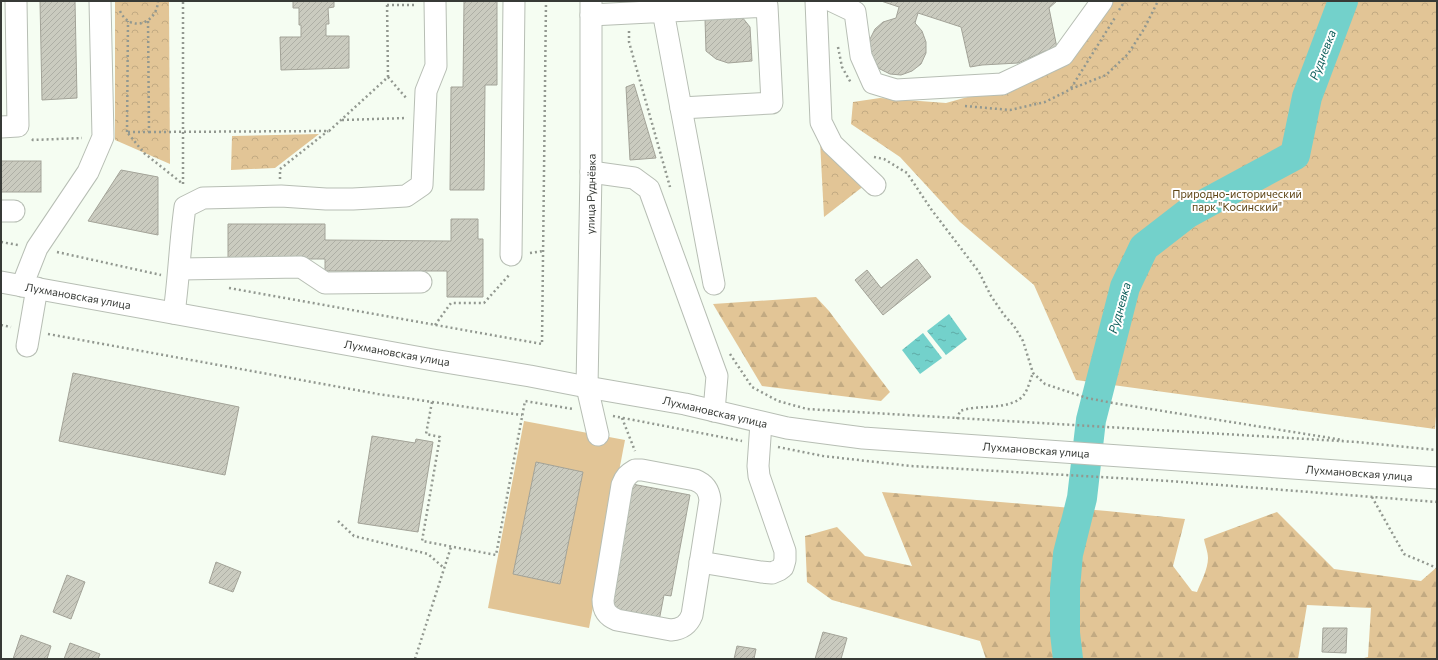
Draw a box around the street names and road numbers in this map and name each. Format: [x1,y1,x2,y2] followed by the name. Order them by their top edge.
[583,154,598,234] street label: улица Руднёвка
[24,280,132,311] street label: Лухмановская улица
[343,337,451,368] street label: Лухмановская улица
[662,393,769,430] street label: Лухмановская улица
[982,439,1090,460] street label: Лухмановская улица
[1305,462,1413,483] street label: Лухмановская улица

